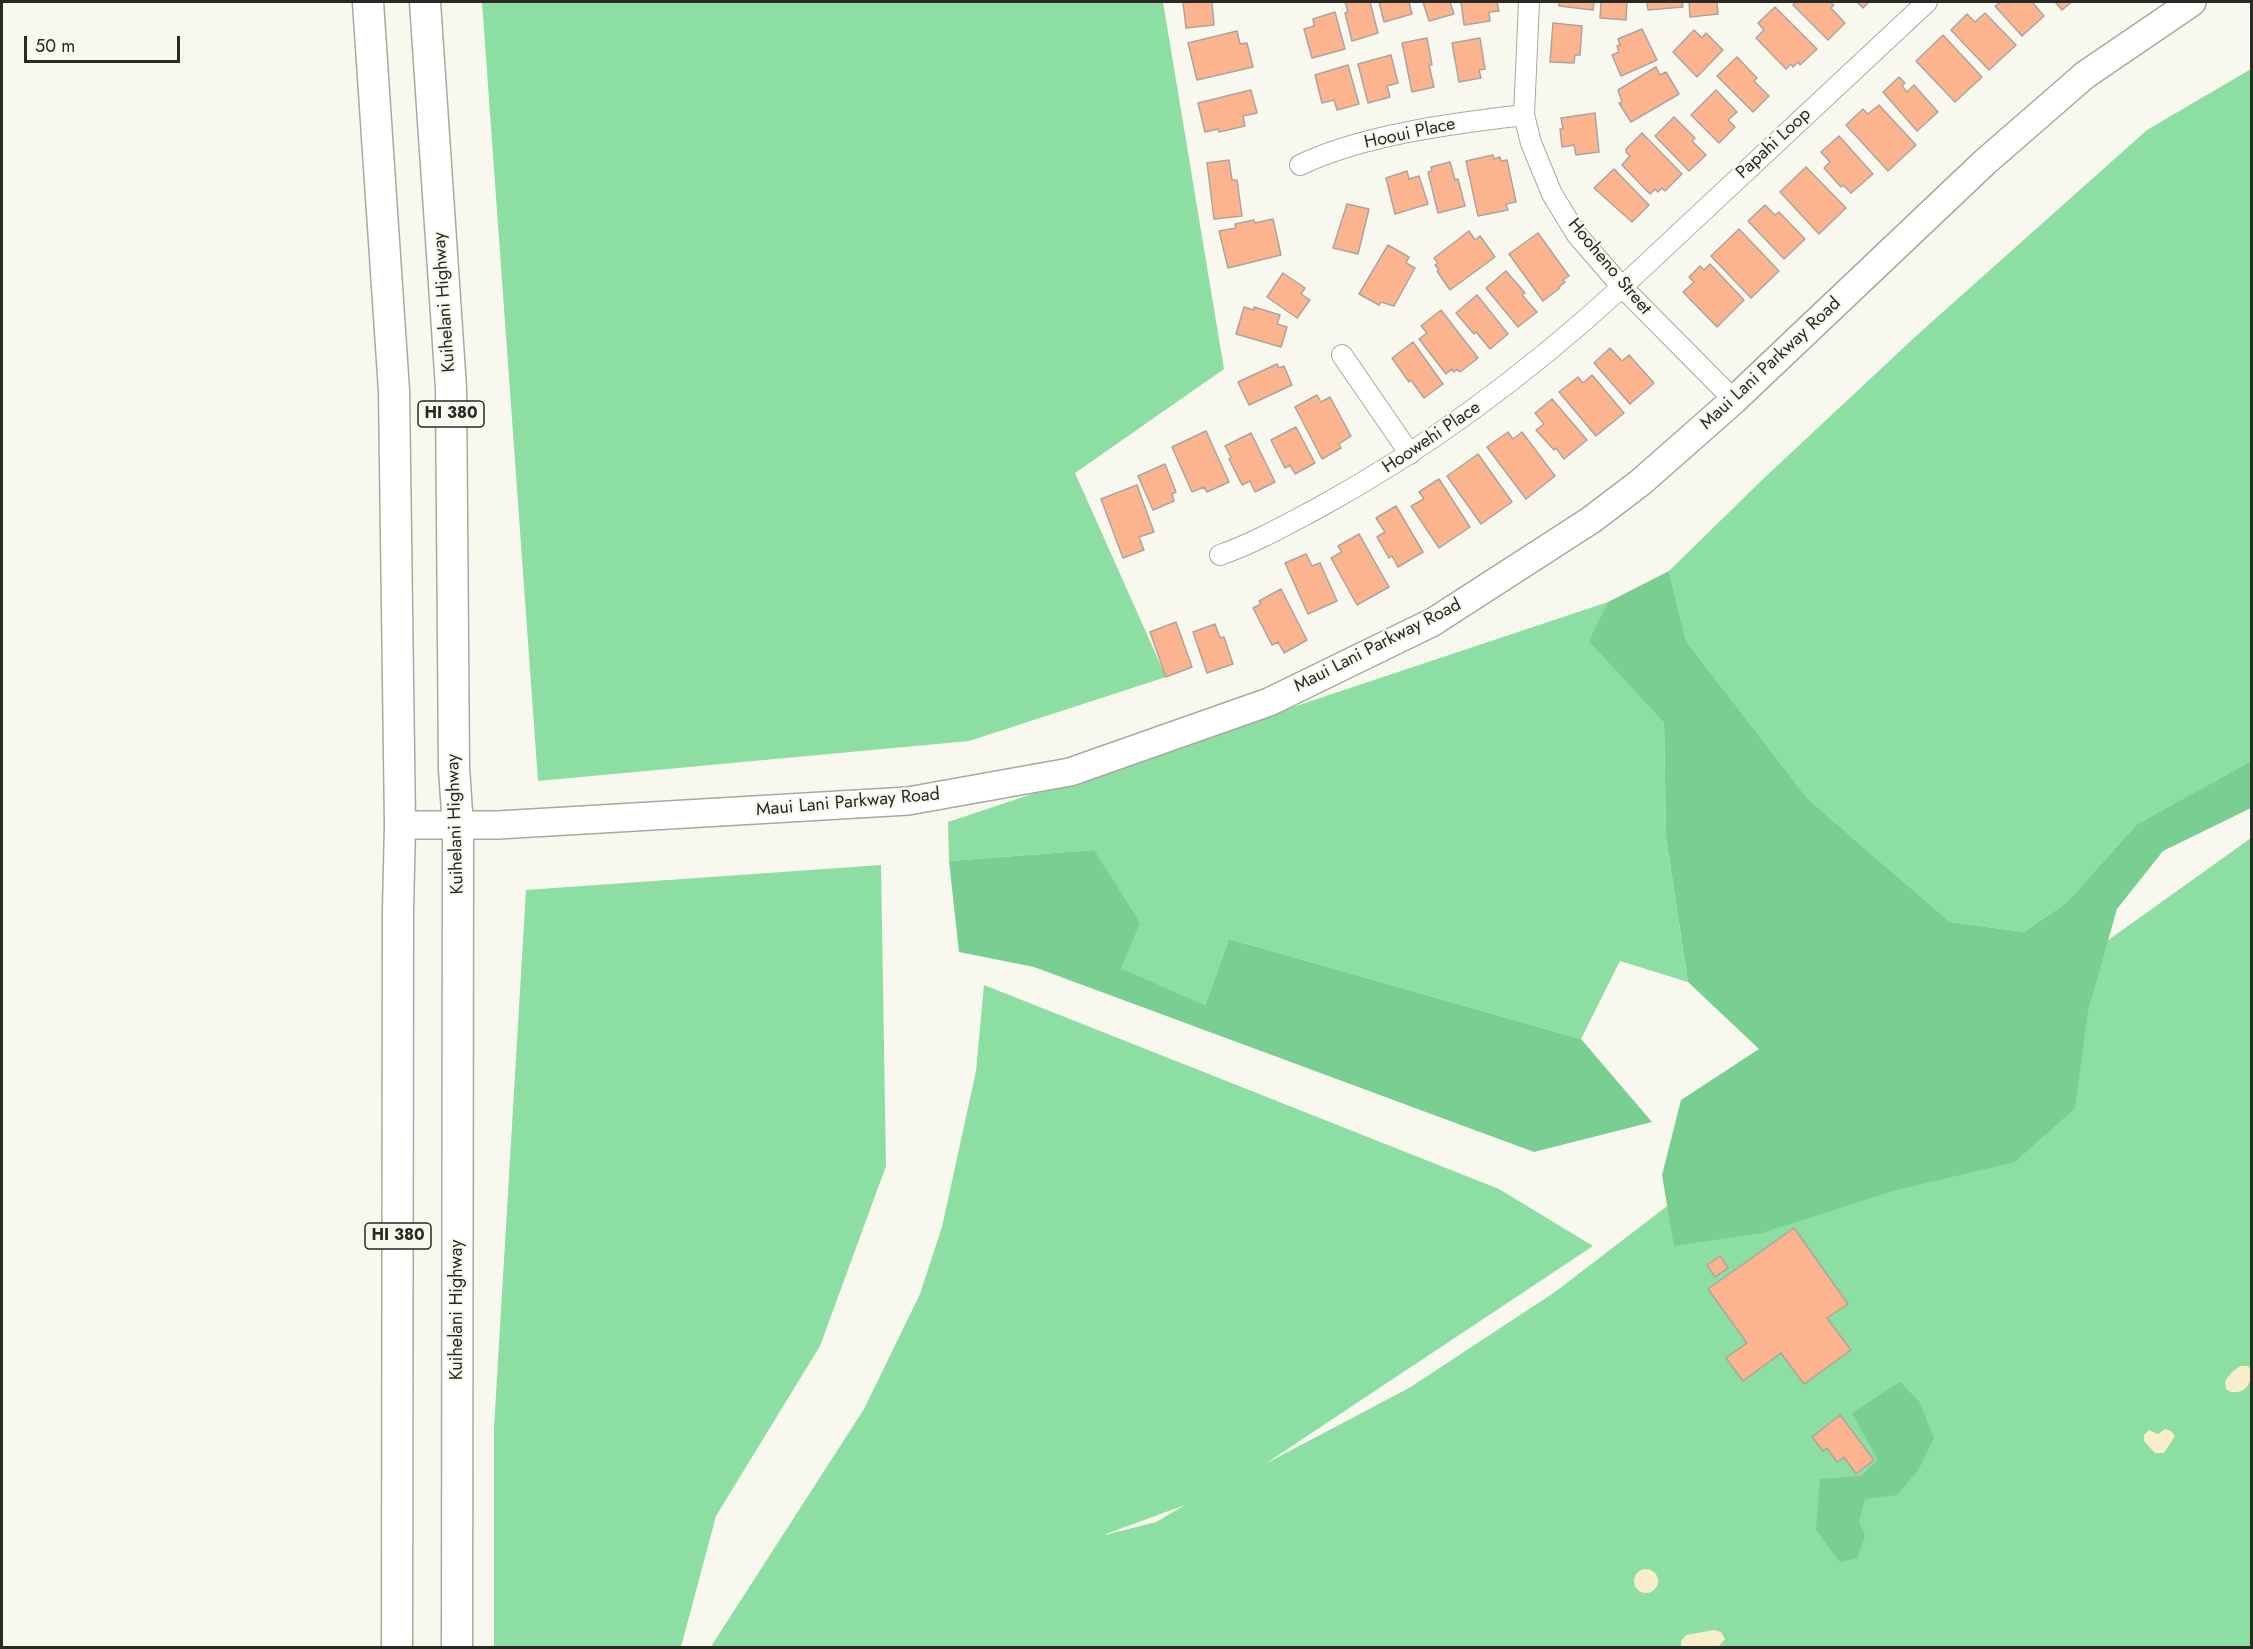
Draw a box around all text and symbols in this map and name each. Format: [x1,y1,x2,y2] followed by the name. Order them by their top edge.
[27,24,183,62] scale bar
[35,33,75,59] text: 50 m
[1732,104,1816,184] street label: Papahi Loop
[1362,114,1458,154] street label: Hooui Place
[1563,215,1655,319] street label: Hooheno Street
[429,231,461,373] street label: Kuihelani Highway
[1696,293,1846,435] street label: Maui Lani Parkway Road
[1379,397,1485,479] street label: Hoowehi Place
[418,401,484,427] road number: HI 380
[1291,595,1465,697] street label: Maui Lani Parkway Road
[443,753,469,895] street label: Kuihelani Highway
[755,784,941,822] street label: Maui Lani Parkway Road
[365,1223,431,1249] road number: HI 380
[447,1240,469,1380] street label: Kuihelani Highway

